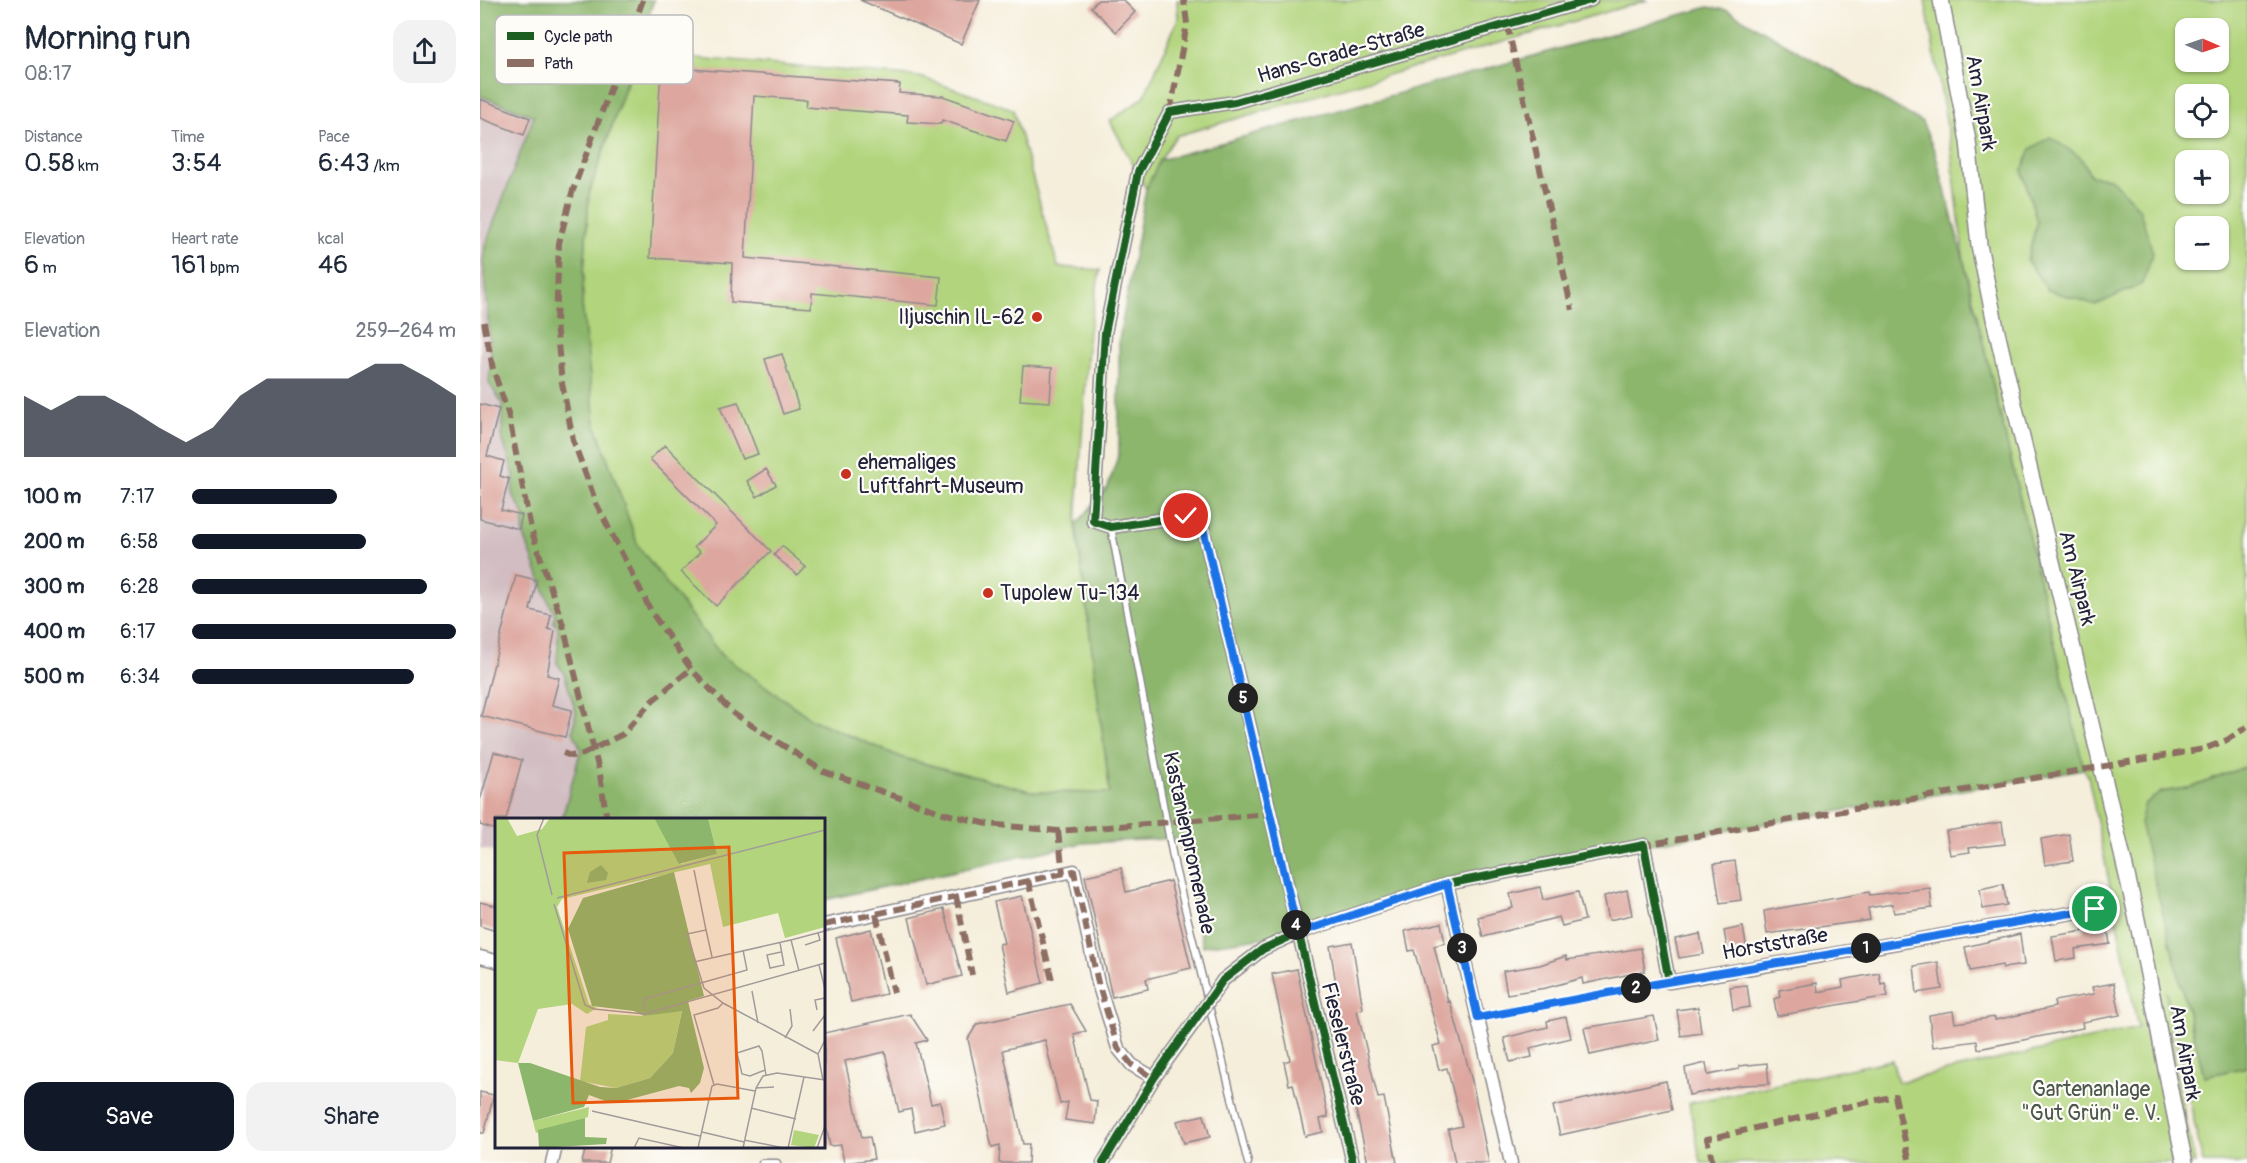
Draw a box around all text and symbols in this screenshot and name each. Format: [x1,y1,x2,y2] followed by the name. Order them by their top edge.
[495,15,693,84] legend
[1254,16,1428,90] street label: Hans-Grade-Straße
[24,18,191,59] text: Morning run
[2175,18,2229,72] north arrow
[2175,18,2229,270] map controls
[393,20,456,83] button: share
[544,27,612,47] text: Cycle path
[1959,53,2003,153] street label: Am Airpark
[544,54,573,74] text: Path
[24,61,71,86] text: 08:17
[2175,84,2229,138] button: locate
[24,127,83,147] text: Distance
[171,127,204,147] text: Time
[318,127,350,147] text: Pace
[24,147,75,179] text: 0.58
[171,147,222,179] text: 3:54
[318,147,370,179] text: 6:43
[2175,150,2229,204] button: +
[75,156,99,176] text: km
[370,156,400,176] text: /km
[2175,216,2229,270] button: −
[24,229,85,249] text: Elevation
[171,229,238,249] text: Heart rate
[318,229,344,249] text: kcal
[24,249,39,281] text: 6
[171,249,206,281] text: 161
[318,249,348,281] text: 46
[39,258,57,278] text: m
[206,258,240,278] text: bpm
[898,304,1025,331] place label: Iljuschin IL-62
[1030,310,1044,324] marker: Iljuschin IL-62
[24,318,100,343] text: Elevation
[355,318,456,343] text: 259–264 m
[858,449,1024,500] place label: ehemaliges Luftfahrt-Museum
[839,467,853,481] marker: ehemaliges Luftfahrt-Museum
[24,484,81,509] text: 100 m
[120,484,154,509] text: 7:17
[1160,490,1211,541] pin
[1169,499,1202,532] icon: check
[2052,528,2102,629] street label: Am Airpark
[24,529,85,554] text: 200 m
[120,529,158,554] text: 6:58
[24,574,85,599] text: 300 m
[120,574,158,599] text: 6:28
[1000,580,1140,607] place label: Tupolew Tu-134
[981,586,995,600] marker: Tupolew Tu-134
[24,619,85,644] text: 400 m
[120,619,155,644] text: 6:17
[24,664,84,689] text: 500 m
[120,664,160,689] text: 6:34
[1228,683,1258,713] pin: 5
[1239,688,1247,708] text: 5
[1157,749,1222,937] street label: Kastanienpromenade
[495,818,825,1148] inset map
[2069,883,2120,934] pin
[2078,892,2111,925] icon: arrive
[1281,910,1311,940] pin: 4
[1291,915,1301,935] text: 4
[1720,921,1831,967] street label: Horststraße
[1447,933,1477,963] pin: 3
[1851,933,1881,963] pin: 1
[1458,938,1466,958] text: 3
[1863,938,1869,958] text: 1
[1621,973,1651,1003] pin: 2
[1632,978,1640,998] text: 2
[1315,979,1372,1109] street label: Fieselerstraße
[2163,1003,2207,1103] street label: Am Airpark
[2021,1076,2161,1127] park label: Gartenanlage "Gut Grün" e. V.
[24,1082,234,1151] button: Save
[246,1082,456,1151] button: Share

